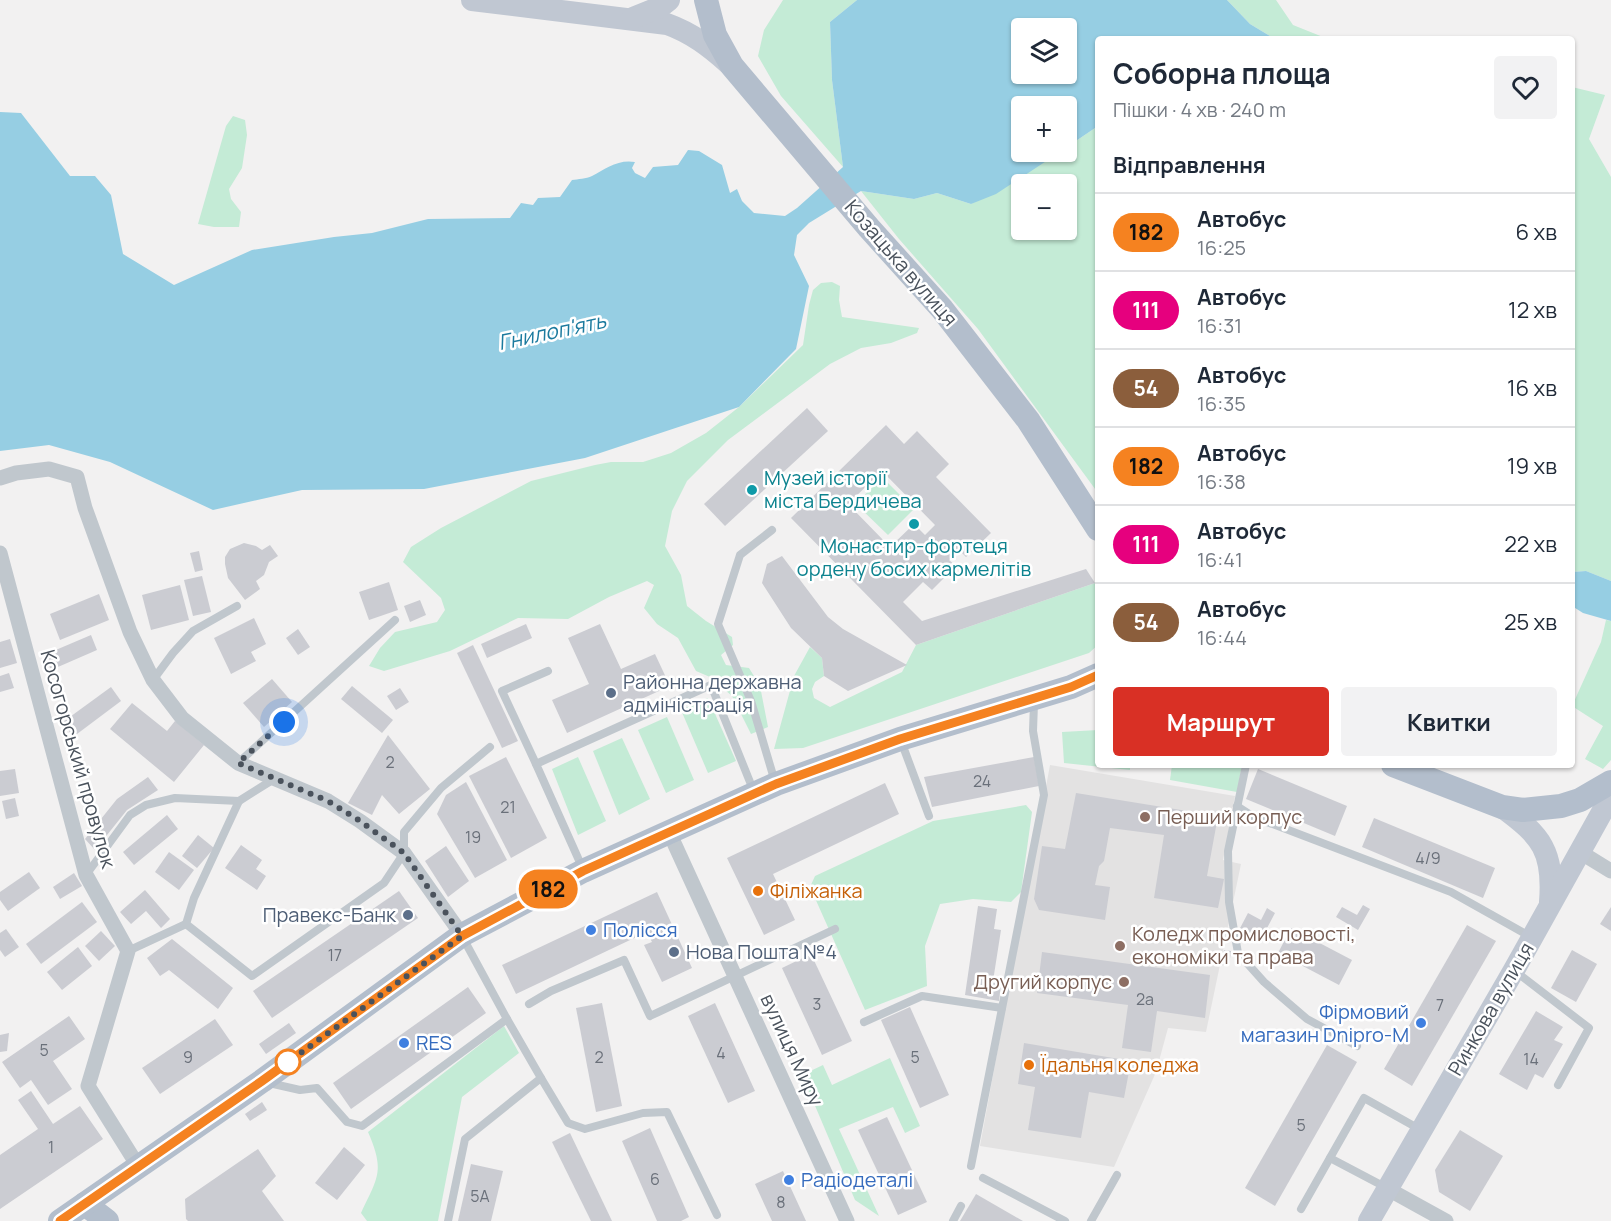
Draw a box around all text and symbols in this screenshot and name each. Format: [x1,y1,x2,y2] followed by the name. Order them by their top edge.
[1011,18,1077,240] map controls
[1011,18,1077,84] button: layers
[1113,54,1331,92] text: Соборна площа
[1494,56,1557,119] button: heart
[1011,96,1077,162] button: +
[1113,96,1286,123] text: Пішки · 4 хв · 240 m
[1113,150,1266,180] text: Відправлення
[1011,174,1077,240] button: −
[839,194,964,332] street label: Козацька вулиця
[1197,204,1286,234] text: Автобус
[1516,217,1557,247] text: 6 хв
[1129,218,1163,246] text: 182
[1197,234,1246,261] text: 16:25
[1197,282,1286,312] text: Автобус
[1508,295,1557,325] text: 12 хв
[1132,296,1160,324] text: 111
[495,306,609,356] water label: Гнилоп'ять
[1197,312,1242,339] text: 16:31
[1197,360,1286,390] text: Автобус
[1507,373,1557,403] text: 16 хв
[1133,374,1159,402] text: 54
[1197,390,1246,417] text: 16:35
[1197,438,1286,468] text: Автобус
[1507,451,1557,481] text: 19 хв
[1129,452,1163,480] text: 182
[764,464,922,514] place label: Музей історії міста Бердичева
[1197,468,1246,495] text: 16:38
[745,483,759,497] marker: Музей історії міста Бердичева
[1197,516,1286,546] text: Автобус
[907,517,921,531] marker: Монастир-фортеця ордену босих кармелітів
[1504,529,1557,559] text: 22 хв
[1132,530,1160,558] text: 111
[797,532,1031,582] place label: Монастир-фортеця ордену босих кармелітів
[1197,546,1243,573] text: 16:41
[1197,594,1286,624] text: Автобус
[1504,607,1557,637] text: 25 хв
[1133,608,1159,636] text: 54
[1197,624,1247,651] text: 16:44
[34,647,123,872] street label: Косогорський провулок
[623,668,802,718] place label: Районна державна адміністрація
[604,686,618,700] marker: Районна державна адміністрація
[1113,687,1329,756] button: Маршрут
[1341,687,1557,756] button: Квитки
[269,707,299,737] your location
[385,751,395,773] house number: 2
[973,770,991,792] house number: 24
[500,796,516,818] house number: 21
[1157,803,1302,830] place label: Перший корпус
[1138,810,1152,824] marker: Перший корпус
[465,826,481,848] house number: 19
[1415,847,1441,869] house number: 4/9
[514,870,582,908] line badge: 182
[531,875,565,903] text: 182
[770,877,863,904] place label: Філіжанка
[751,884,765,898] marker: Філіжанка
[263,901,397,928] place label: Правекс-Банк
[401,908,415,922] marker: Правекс-Банк
[603,916,678,943] place label: Полісся
[1132,920,1356,970] place label: Коледж промисловості, економіки та права
[584,923,598,937] marker: Полісся
[1441,937,1540,1080] street label: Ринкова вулиця
[686,938,837,965] place label: Нова Пошта №4
[1113,939,1127,953] marker: Коледж промисловості, економіки та права
[328,944,342,966] house number: 17
[667,945,681,959] marker: Нова Пошта №4
[973,968,1112,995] place label: Другий корпус
[1117,975,1131,989] marker: Другий корпус
[1136,988,1154,1010] house number: 2а
[755,989,831,1111] street label: вулиця Миру
[813,993,821,1015] house number: 3
[1436,994,1444,1016] house number: 7
[1241,998,1409,1048] place label: Фірмовий магазин Dnipro-M
[1414,1016,1428,1030] marker: Фірмовий магазин Dnipro-M
[416,1029,452,1056] place label: RES
[397,1036,411,1050] marker: RES
[39,1039,49,1061] house number: 5
[716,1042,726,1064] house number: 4
[183,1046,193,1068] house number: 9
[594,1046,604,1068] house number: 2
[910,1046,920,1068] house number: 5
[1523,1048,1539,1070] house number: 14
[275,1049,301,1075] unlabelled marker
[1040,1051,1199,1078] place label: Їдальня коледжа
[1022,1058,1036,1072] marker: Їдальня коледжа
[1296,1114,1306,1136] house number: 5
[48,1136,54,1158] house number: 1
[801,1166,913,1193] place label: Радіодеталі
[650,1168,660,1190] house number: 6
[782,1173,796,1187] marker: Радіодеталі
[470,1185,490,1207] house number: 5А
[776,1191,786,1213] house number: 8

